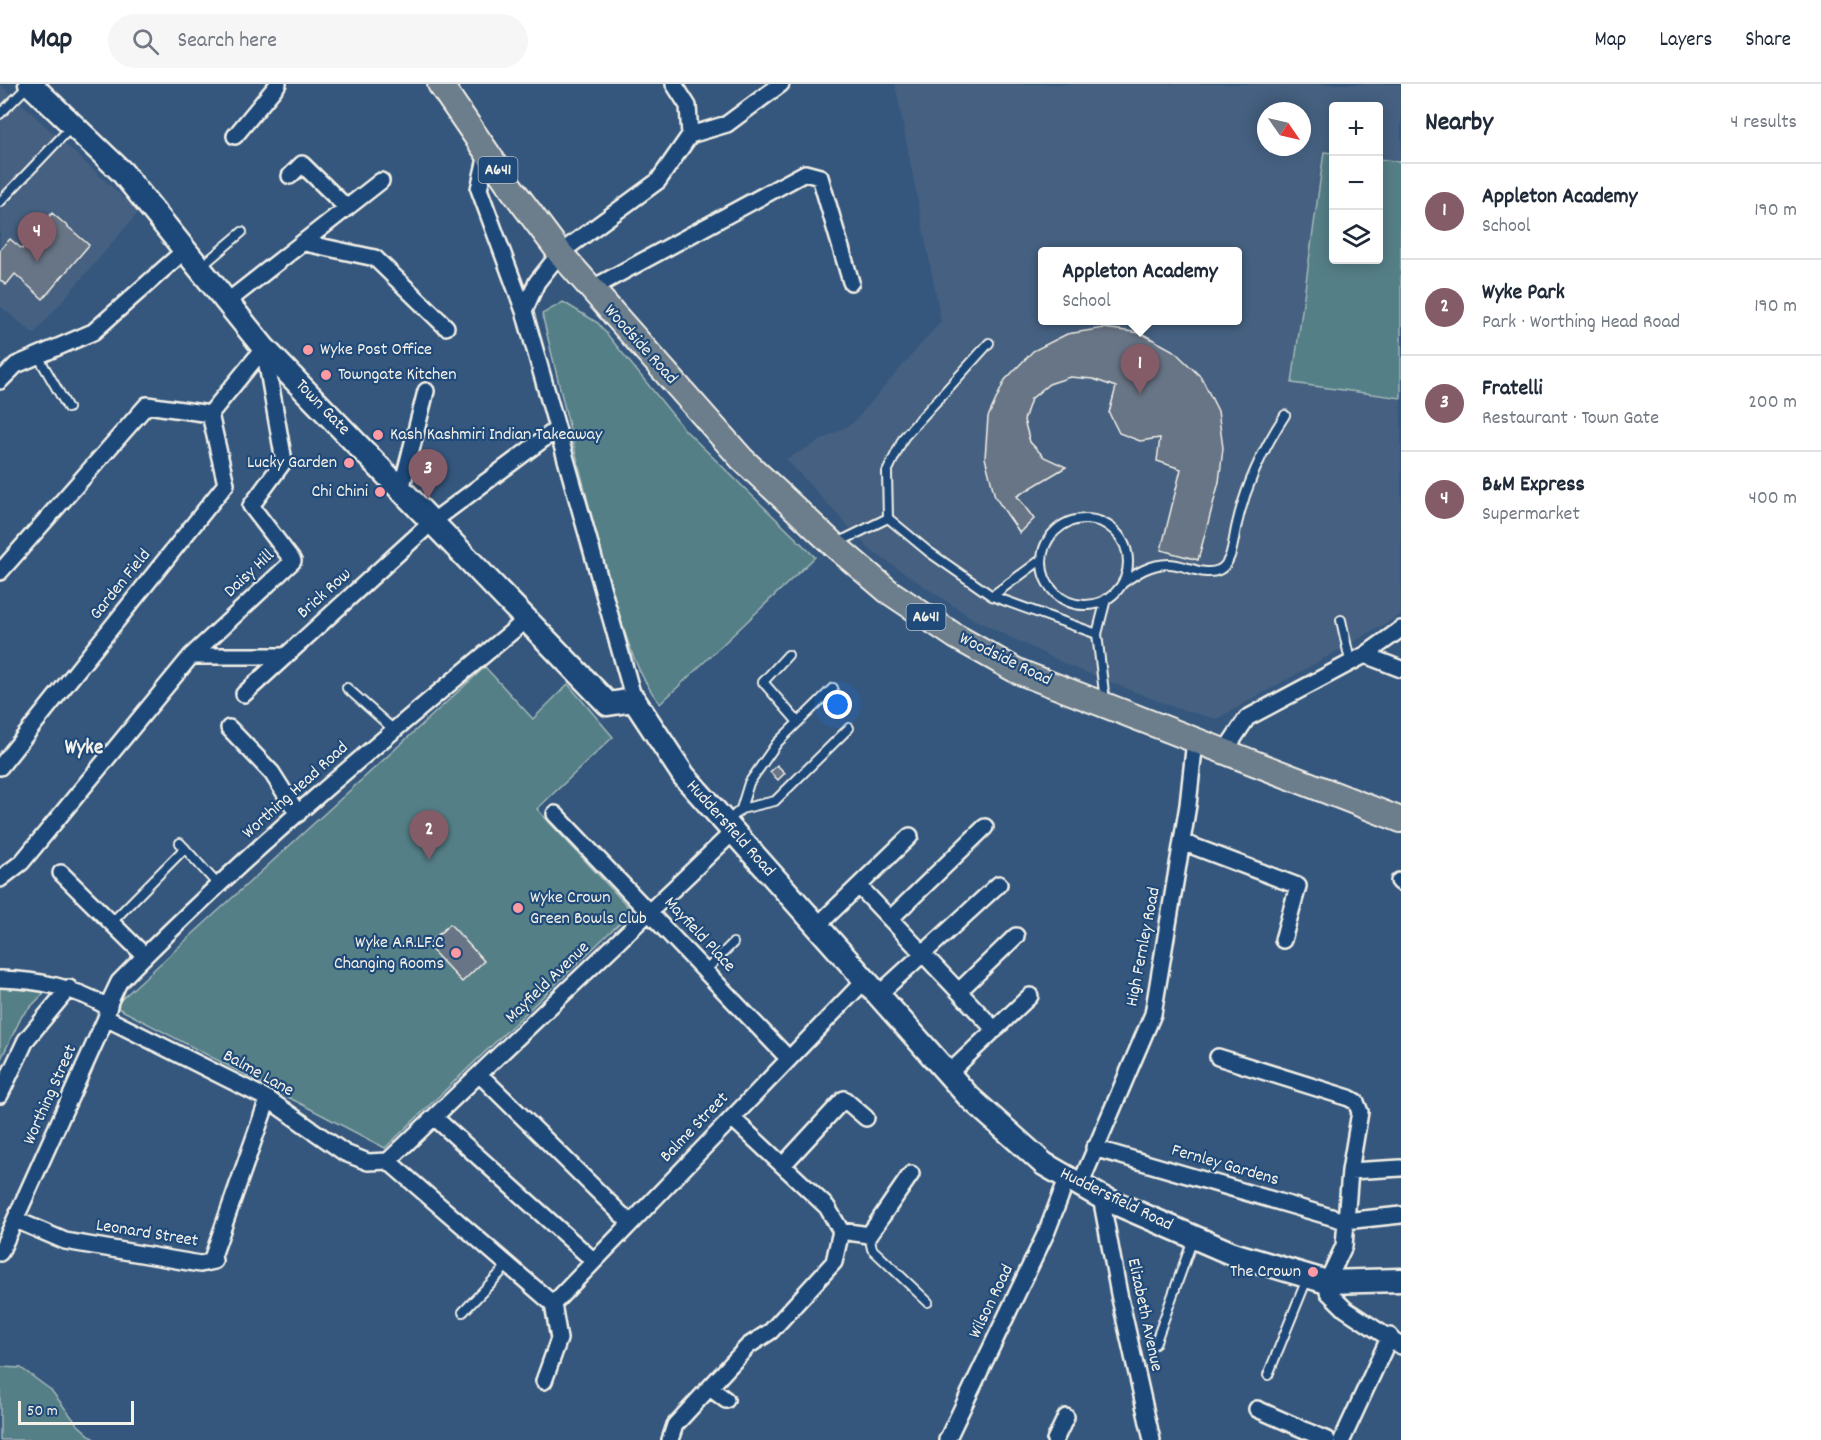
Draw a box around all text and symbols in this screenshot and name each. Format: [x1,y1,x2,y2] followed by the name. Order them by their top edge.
[108,14,528,68] search box
[30,21,72,61] text: Map
[129,25,162,58] icon: search
[177,26,277,57] text: Search here
[1595,26,1626,56] text: Map
[1659,26,1712,56] text: Layers
[1745,26,1791,56] text: Share
[1257,102,1311,156] north arrow
[1329,102,1383,264] map controls
[1329,102,1383,156] button: +
[1425,105,1493,142] text: Nearby
[1730,109,1797,137] text: 4 results
[1329,156,1383,210] button: −
[478,157,518,183] road number: A641
[1482,182,1638,213] text: Appleton Academy
[1442,197,1447,225] text: 1
[1754,197,1797,225] text: 190 m
[1329,210,1383,264] button: layers
[18,212,57,262] pin: 4
[1482,213,1531,241] text: School
[1038,247,1242,325] popup
[1062,257,1218,288] text: Appleton Academy
[1482,278,1565,309] text: Wyke Park
[1062,288,1111,316] text: School
[1440,293,1449,321] text: 2
[1754,293,1797,321] text: 190 m
[597,300,683,390] street label: Woodside Road
[1482,309,1680,337] text: Park · Worthing Head Road
[320,338,432,363] place label: Wyke Post Office
[301,343,315,357] marker: Wyke Post Office
[1120,344,1160,394] pin: 1
[338,363,456,388] place label: Towngate Kitchen
[319,368,333,382] marker: Towngate Kitchen
[289,374,355,442] street label: Town Gate
[1482,374,1543,405] text: Fratelli
[1440,389,1449,417] text: 3
[1748,389,1797,417] text: 200 m
[1482,405,1659,433] text: Restaurant · Town Gate
[390,423,603,448] place label: Kash Kashmiri Indian Takeaway
[371,428,385,442] marker: Kash Kashmiri Indian Takeaway
[408,450,448,499] pin: 3
[247,451,337,476] place label: Lucky Garden
[342,456,356,470] marker: Lucky Garden
[1482,470,1585,501] text: B&M Express
[311,480,368,505] place label: Chi Chini
[373,485,387,499] marker: Chi Chini
[1440,485,1449,513] text: 4
[1749,485,1797,513] text: 400 m
[1482,501,1580,529] text: Supermarket
[85,544,157,626] street label: Garden Field
[219,544,281,604] street label: Daisy Hill
[292,563,358,625] street label: Brick Row
[906,604,946,630] road number: A641
[955,627,1055,693] street label: Woodside Road
[823,690,852,719] your location
[65,734,103,764] district label: Wyke
[237,736,355,846] street label: Worthing Head Road
[680,775,780,883] street label: Huddersfield Road
[410,810,448,860] pin: 2
[1120,885,1168,1009] street label: High Fernley Road
[530,886,647,932] place label: Wyke Crown Green Bowls Club
[657,892,741,978] street label: Mayfield Place
[511,901,525,915] marker: Wyke Crown Green Bowls Club
[334,931,444,977] place label: Wyke A.R.LF.C Changing Rooms
[500,936,596,1030] street label: Mayfield Avenue
[449,946,463,960] marker: Wyke A.R.LF.C Changing Rooms
[18,1041,84,1149] street label: Worthing Street
[218,1044,298,1104] street label: Balme Lane
[655,1087,735,1169] street label: Balme Street
[1168,1139,1282,1193] street label: Fernley Gardens
[1055,1162,1177,1238] street label: Huddersfield Road
[94,1214,200,1254] street label: Leonard Street
[1120,1256,1168,1374] street label: Elizabeth Avenue
[1230,1260,1301,1285] place label: The Crown
[963,1261,1021,1343] street label: Wilson Road
[1306,1265,1320,1279] marker: The Crown
[18,1398,134,1426] scale bar
[27,1400,58,1423] text: 50 m

